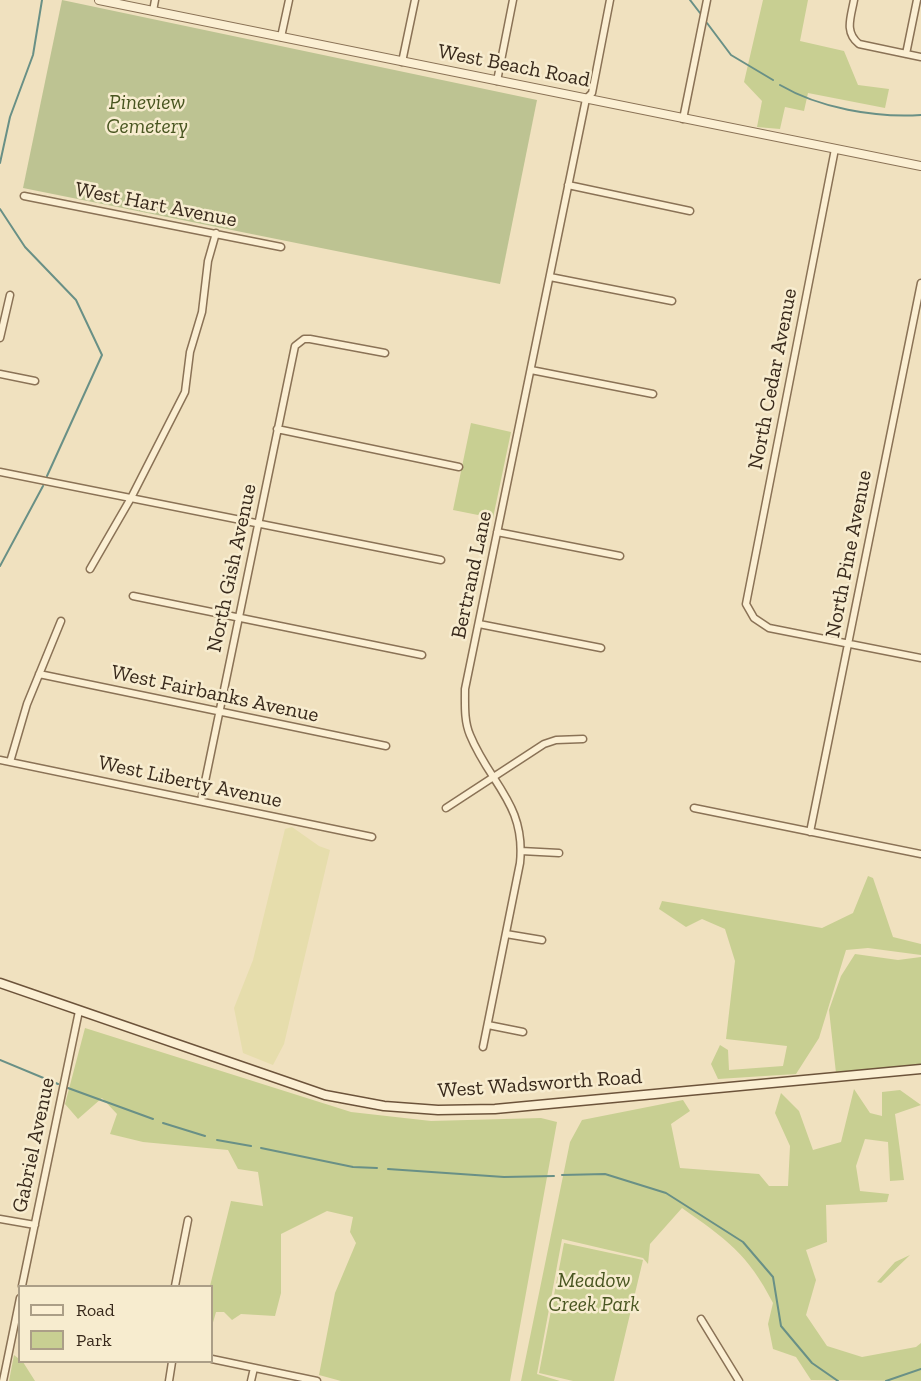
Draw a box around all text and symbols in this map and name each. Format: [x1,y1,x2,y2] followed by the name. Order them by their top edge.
[436,39,592,93] street label: West Beach Road
[106,90,188,140] park label: Pineview Cemetery
[73,177,239,233] street label: West Hart Avenue
[743,286,803,472] street label: North Cedar Avenue
[820,468,878,640] street label: North Pine Avenue
[202,481,262,655] street label: North Gish Avenue
[446,509,498,641] street label: Bertrand Lane
[109,660,321,728] street label: West Fairbanks Avenue
[96,750,284,814] street label: West Liberty Avenue
[437,1064,643,1104] street label: West Wadsworth Road
[7,1075,61,1215] street label: Gabriel Avenue
[548,1268,640,1318] park label: Meadow Creek Park
[18,1285,213,1363] legend
[76,1299,115,1321] text: Road
[76,1329,112,1351] text: Park

